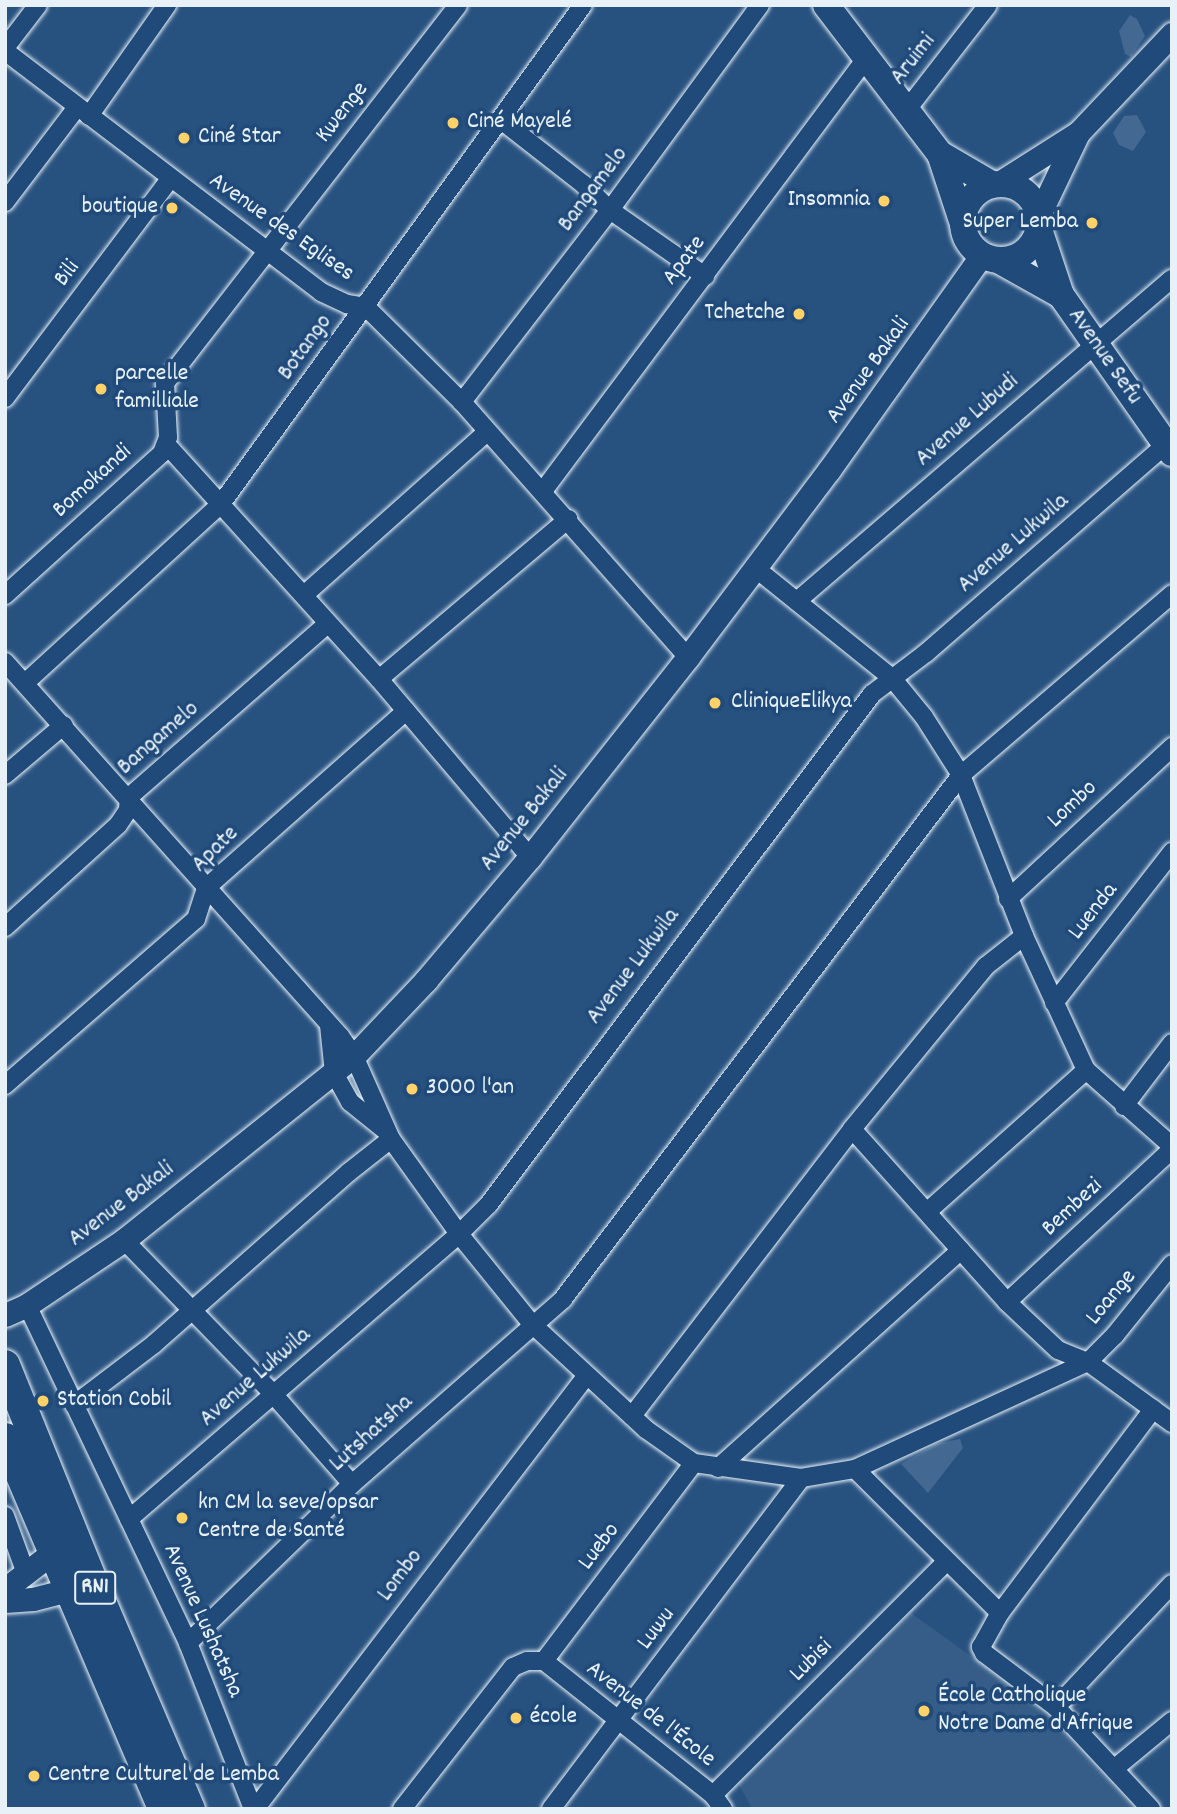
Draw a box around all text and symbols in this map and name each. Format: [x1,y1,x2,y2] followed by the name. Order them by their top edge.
[885,28,943,92] street label: Aruimi
[310,77,376,149] street label: Kwenge
[467,109,572,137] place label: Ciné Mayelé
[445,115,461,131] marker: Ciné Mayelé
[198,124,281,152] place label: Ciné Star
[176,130,192,146] marker: Ciné Star
[553,142,635,238] street label: Bangamelo
[203,167,359,289] street label: Avenue des Eglises
[787,187,870,215] place label: Insomnia
[876,193,892,209] marker: Insomnia
[82,194,158,222] place label: boutique
[164,200,180,216] marker: boutique
[963,209,1078,237] place label: Super Lemba
[1084,215,1100,231] marker: Super Lemba
[657,230,713,292] street label: Apate
[49,255,87,293] street label: Bili
[704,300,785,328] place label: Tchetche
[1060,303,1148,411] street label: Avenue Sefu
[791,306,807,322] marker: Tchetche
[272,309,340,387] street label: Botango
[821,312,917,430] street label: Avenue Bakali
[115,361,199,417] place label: parcelle familliale
[910,368,1026,474] street label: Avenue Lubudi
[93,381,109,397] marker: parcelle familliale
[47,439,139,525] street label: Bomokandi
[952,488,1076,600] street label: Avenue Lukwila
[731,689,852,717] place label: CliniqueElikya
[705,693,725,713] marker: CliniqueElikya
[112,696,206,782] street label: Bangamelo
[474,762,576,878] street label: Avenue Bakali
[1042,775,1104,835] street label: Lombo
[186,820,246,880] street label: Apate
[1063,878,1125,946] street label: Luenda
[581,903,687,1031] street label: Avenue Lukwila
[426,1075,514,1103] place label: 3000 l'an
[404,1081,420,1097] marker: 3000 l'an
[63,1156,181,1254] street label: Avenue Bakali
[1037,1173,1109,1243] street label: Bembezi
[1080,1264,1144,1332] street label: Loange
[194,1322,318,1434] street label: Avenue Lukwila
[57,1387,171,1415] place label: Station Cobil
[324,1389,420,1479] street label: Lutshatsha
[35,1393,51,1409] marker: Station Cobil
[198,1490,378,1546] place label: kn CM la seve/opsar Centre de Santé
[172,1508,192,1528] marker: kn CM la seve/opsar Centre de Santé
[573,1518,627,1576] street label: Luebo
[155,1540,249,1702] street label: Avenue Lushatsha
[372,1544,430,1608] street label: Lombo
[74,1568,116,1608] road number: RN1
[632,1602,682,1656] street label: Luwu
[784,1633,840,1689] street label: Lubisi
[580,1656,720,1774] street label: Avenue de l'École
[938,1683,1133,1739] place label: École Catholique Notre Dame d'Afrique
[916,1703,932,1719] marker: École Catholique Notre Dame d'Afrique
[530,1704,577,1732] place label: école
[508,1710,524,1726] marker: école
[48,1762,279,1790] place label: Centre Culturel de Lemba
[26,1768,42,1784] marker: Centre Culturel de Lemba

